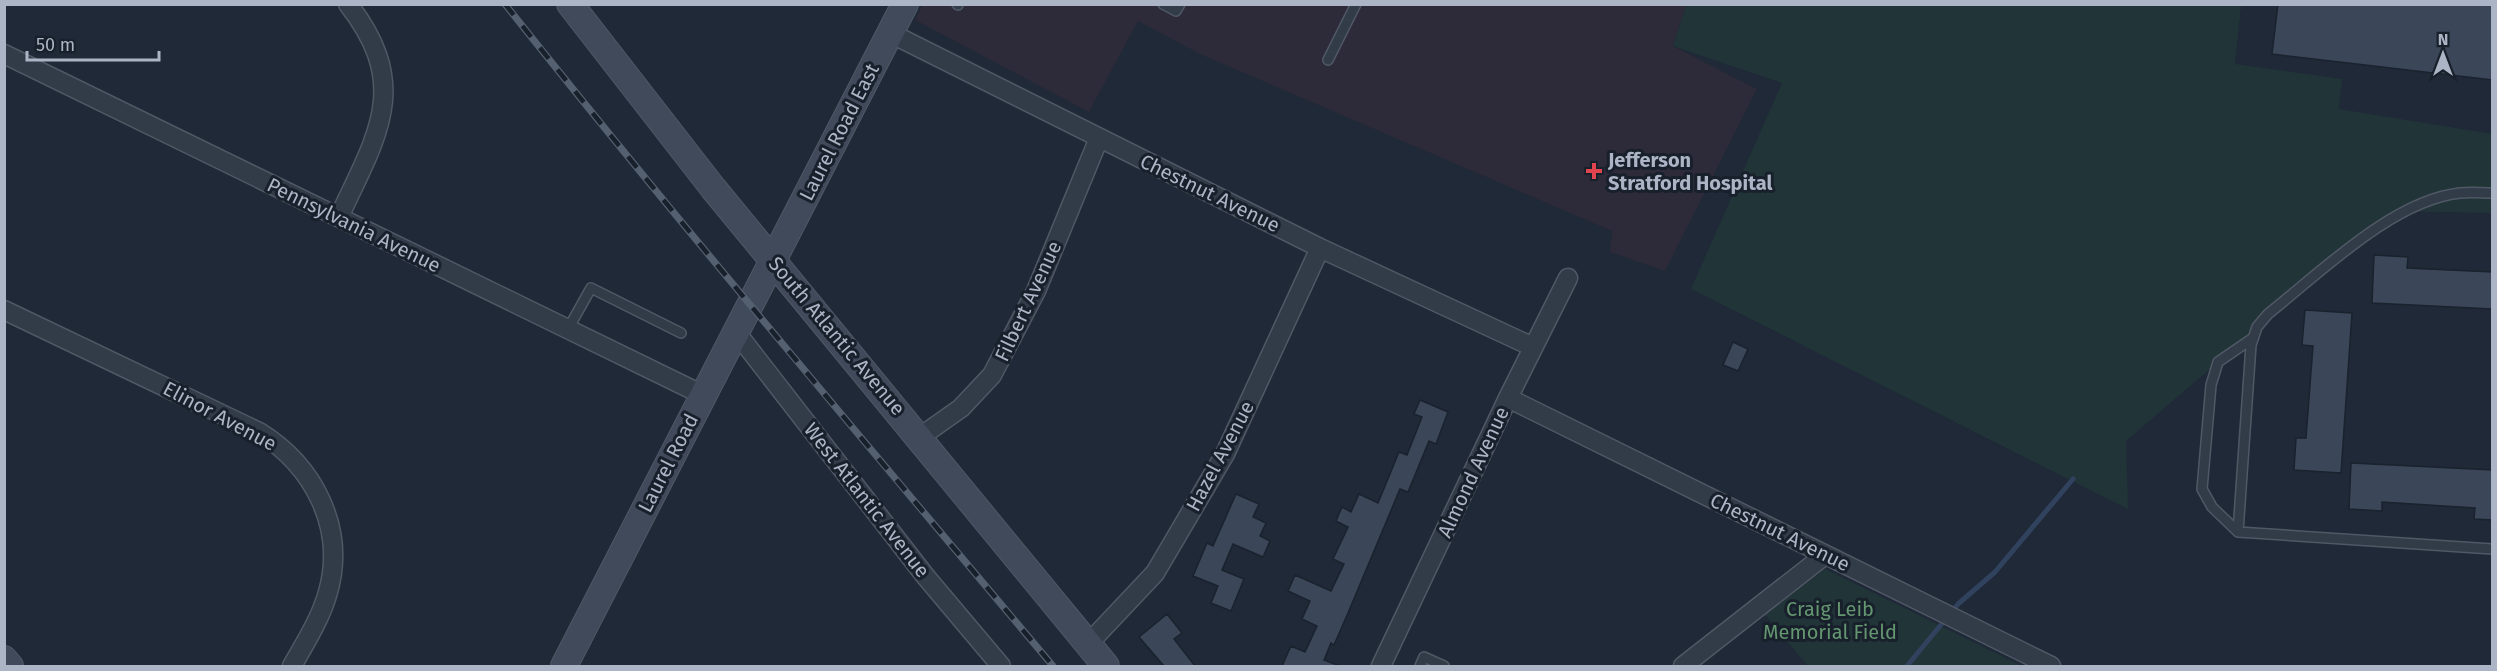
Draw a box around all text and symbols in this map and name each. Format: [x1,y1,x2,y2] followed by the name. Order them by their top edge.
[27,24,159,62] scale bar
[2413,24,2473,84] north arrow
[2438,30,2448,49] text: N
[36,34,75,56] text: 50 m
[794,59,884,205] street label: Laurel Road East
[1607,148,1772,195] place label: Jefferson Stratford Hospital
[1136,149,1284,237] street label: Chestnut Avenue
[1585,162,1603,180] marker: Jefferson Stratford Hospital
[263,173,445,277] street label: Pennsylvania Avenue
[990,237,1066,365] street label: Filbert Avenue
[764,252,910,420] street label: South Atlantic Avenue
[159,376,281,456] street label: Elinor Avenue
[1181,397,1259,515] street label: Hazel Avenue
[1432,403,1514,541] street label: Almond Avenue
[633,410,703,516] street label: Laurel Road
[799,418,935,582] street label: West Atlantic Avenue
[1706,488,1854,576] street label: Chestnut Avenue
[1763,597,1897,644] park label: Craig Leib Memorial Field

